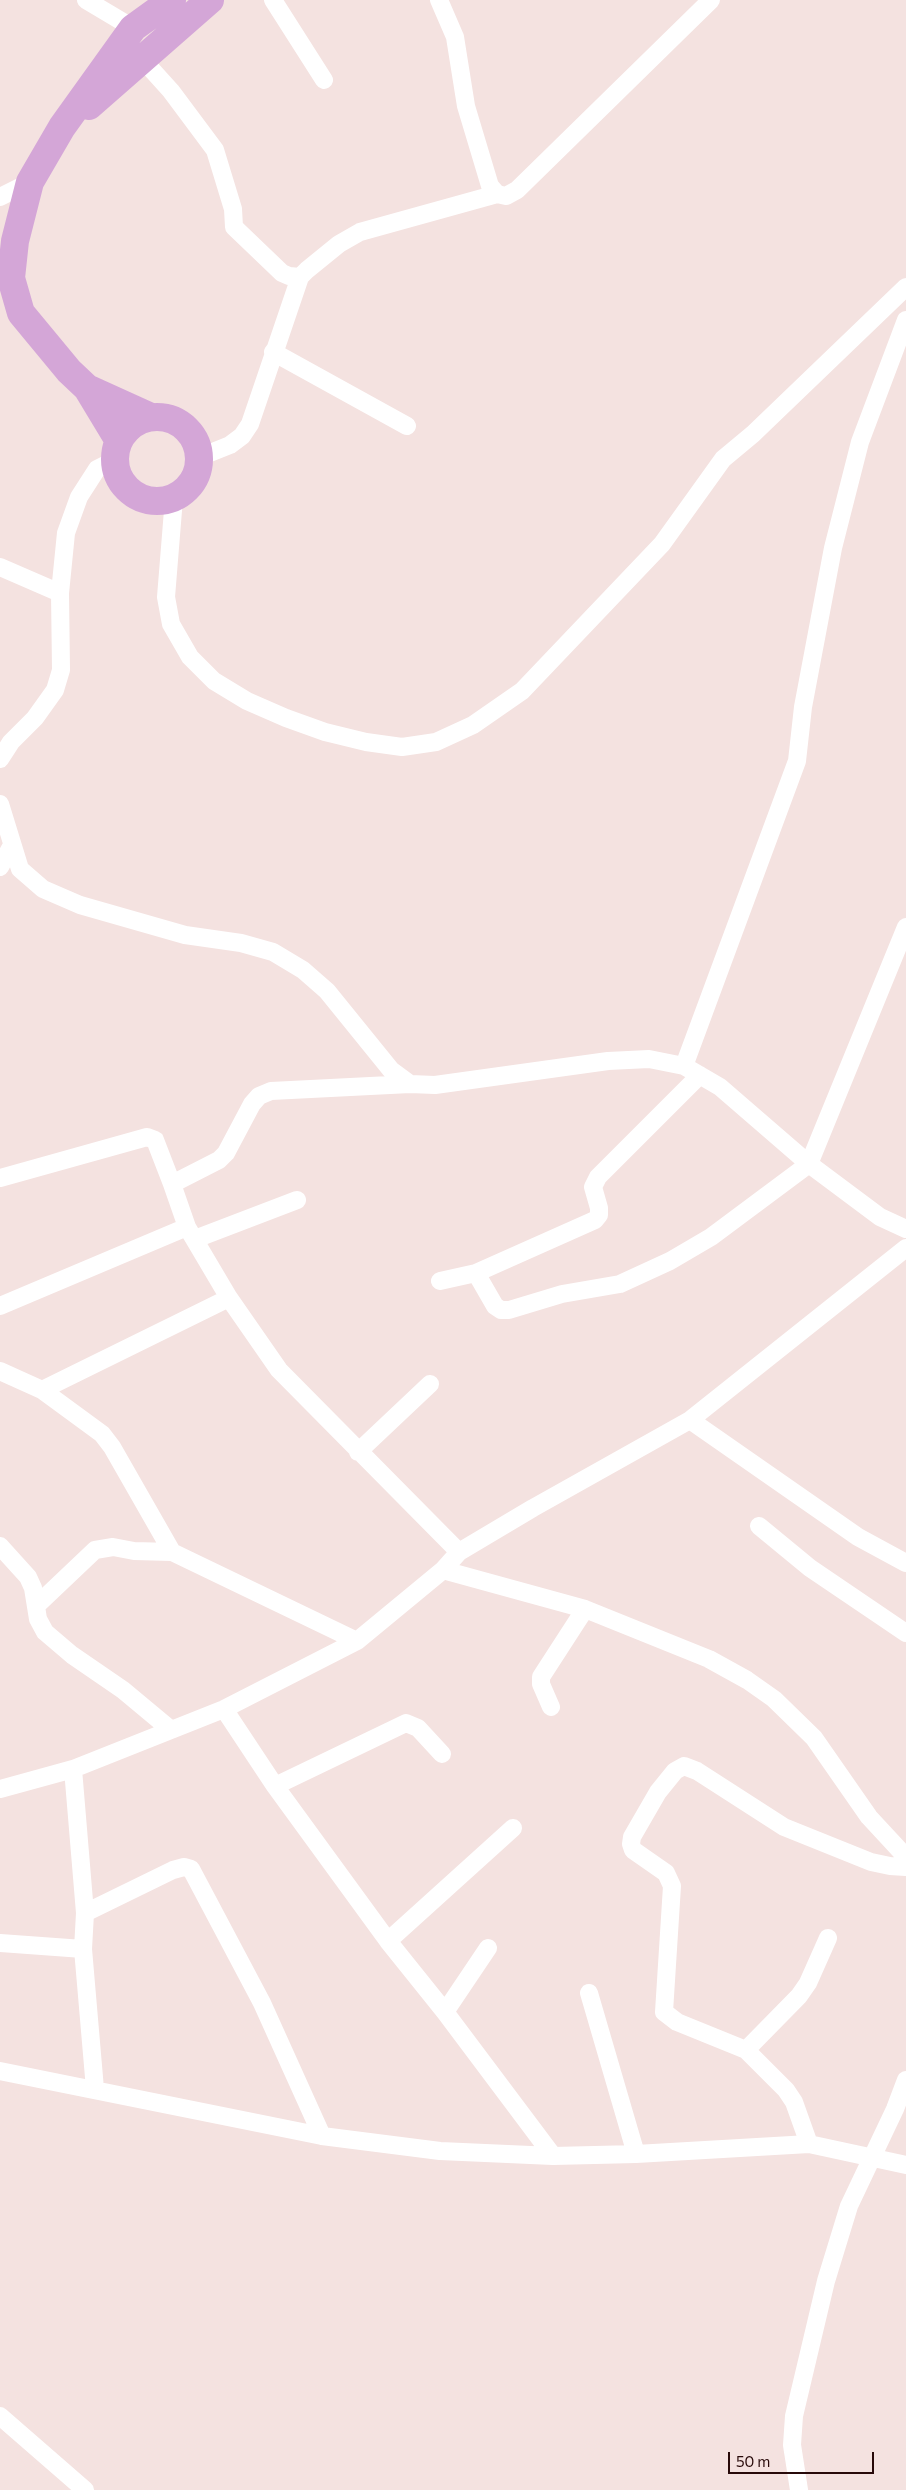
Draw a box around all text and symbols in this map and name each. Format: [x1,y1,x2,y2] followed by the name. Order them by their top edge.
[731,2442,877,2474] scale bar
[736,2452,770,2470] text: 50 m

